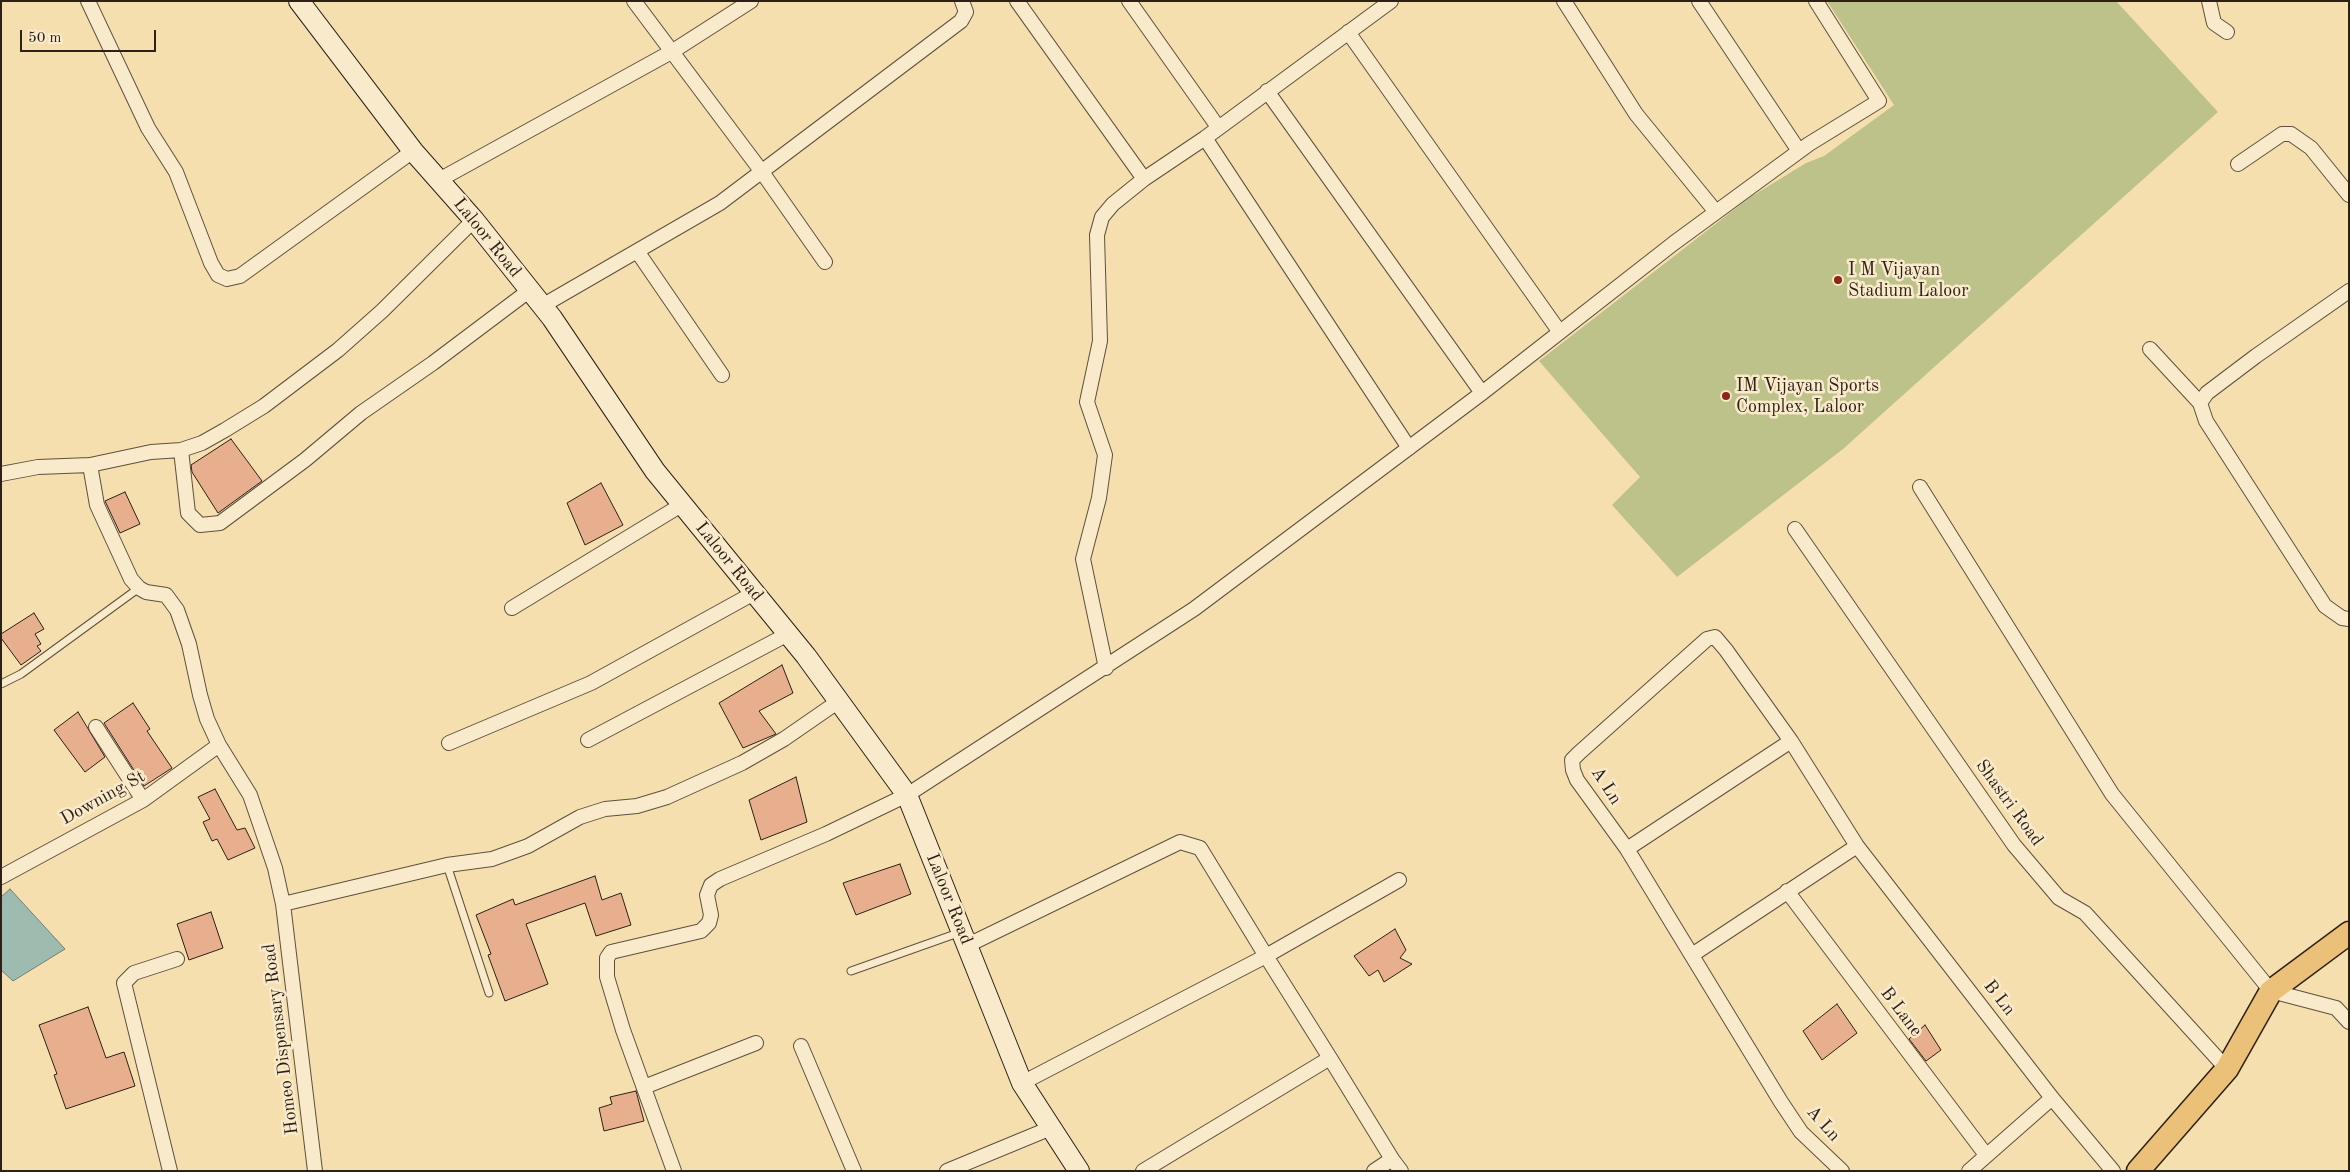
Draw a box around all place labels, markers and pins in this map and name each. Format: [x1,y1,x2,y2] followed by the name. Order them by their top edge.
[1848,259,1969,302] place label: I M Vijayan Stadium Laloor
[1832,274,1844,286] marker: I M Vijayan Stadium Laloor
[1736,375,1879,418] place label: IM Vijayan Sports Complex, Laloor
[1720,390,1732,402] marker: IM Vijayan Sports Complex, Laloor

